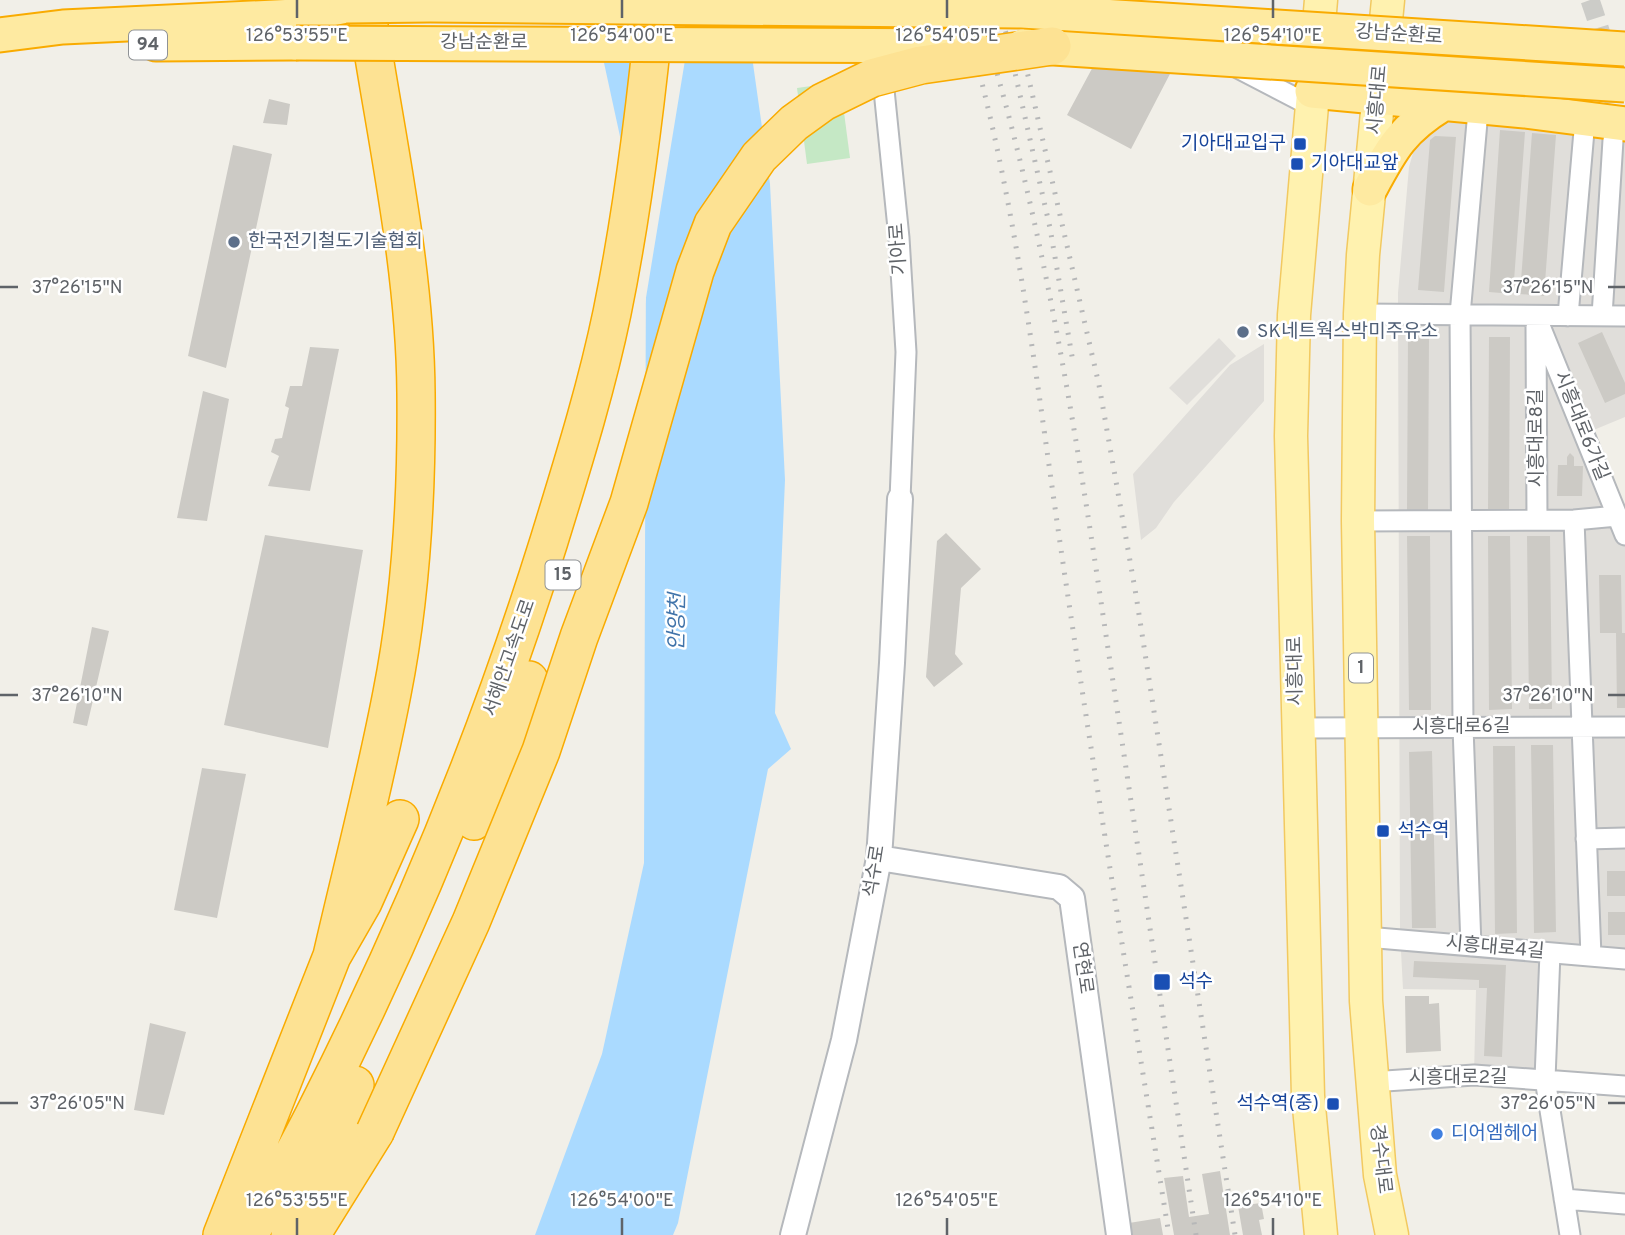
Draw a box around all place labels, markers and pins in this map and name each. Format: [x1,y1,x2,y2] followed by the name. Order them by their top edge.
[1181,132,1286,156] place label: 기아대교입구
[1292,136,1308,152] marker: 기아대교입구
[1311,152,1399,176] place label: 기아대교앞
[1289,156,1305,172] marker: 기아대교앞
[248,230,423,254] place label: 한국전기철도기술협회
[226,234,242,250] marker: 한국전기철도기술협회
[1257,320,1438,344] place label: SK네트웍스박미주유소
[1235,324,1251,340] marker: SK네트웍스박미주유소
[1397,819,1449,843] place label: 석수역
[1375,823,1391,839] marker: 석수역
[1178,970,1213,994] place label: 석수
[1152,972,1172,992] marker: 석수
[1236,1092,1319,1116] place label: 석수역(중)
[1325,1096,1341,1112] marker: 석수역(중)
[1451,1122,1538,1146] place label: 디어엠헤어
[1429,1126,1445,1142] marker: 디어엠헤어

